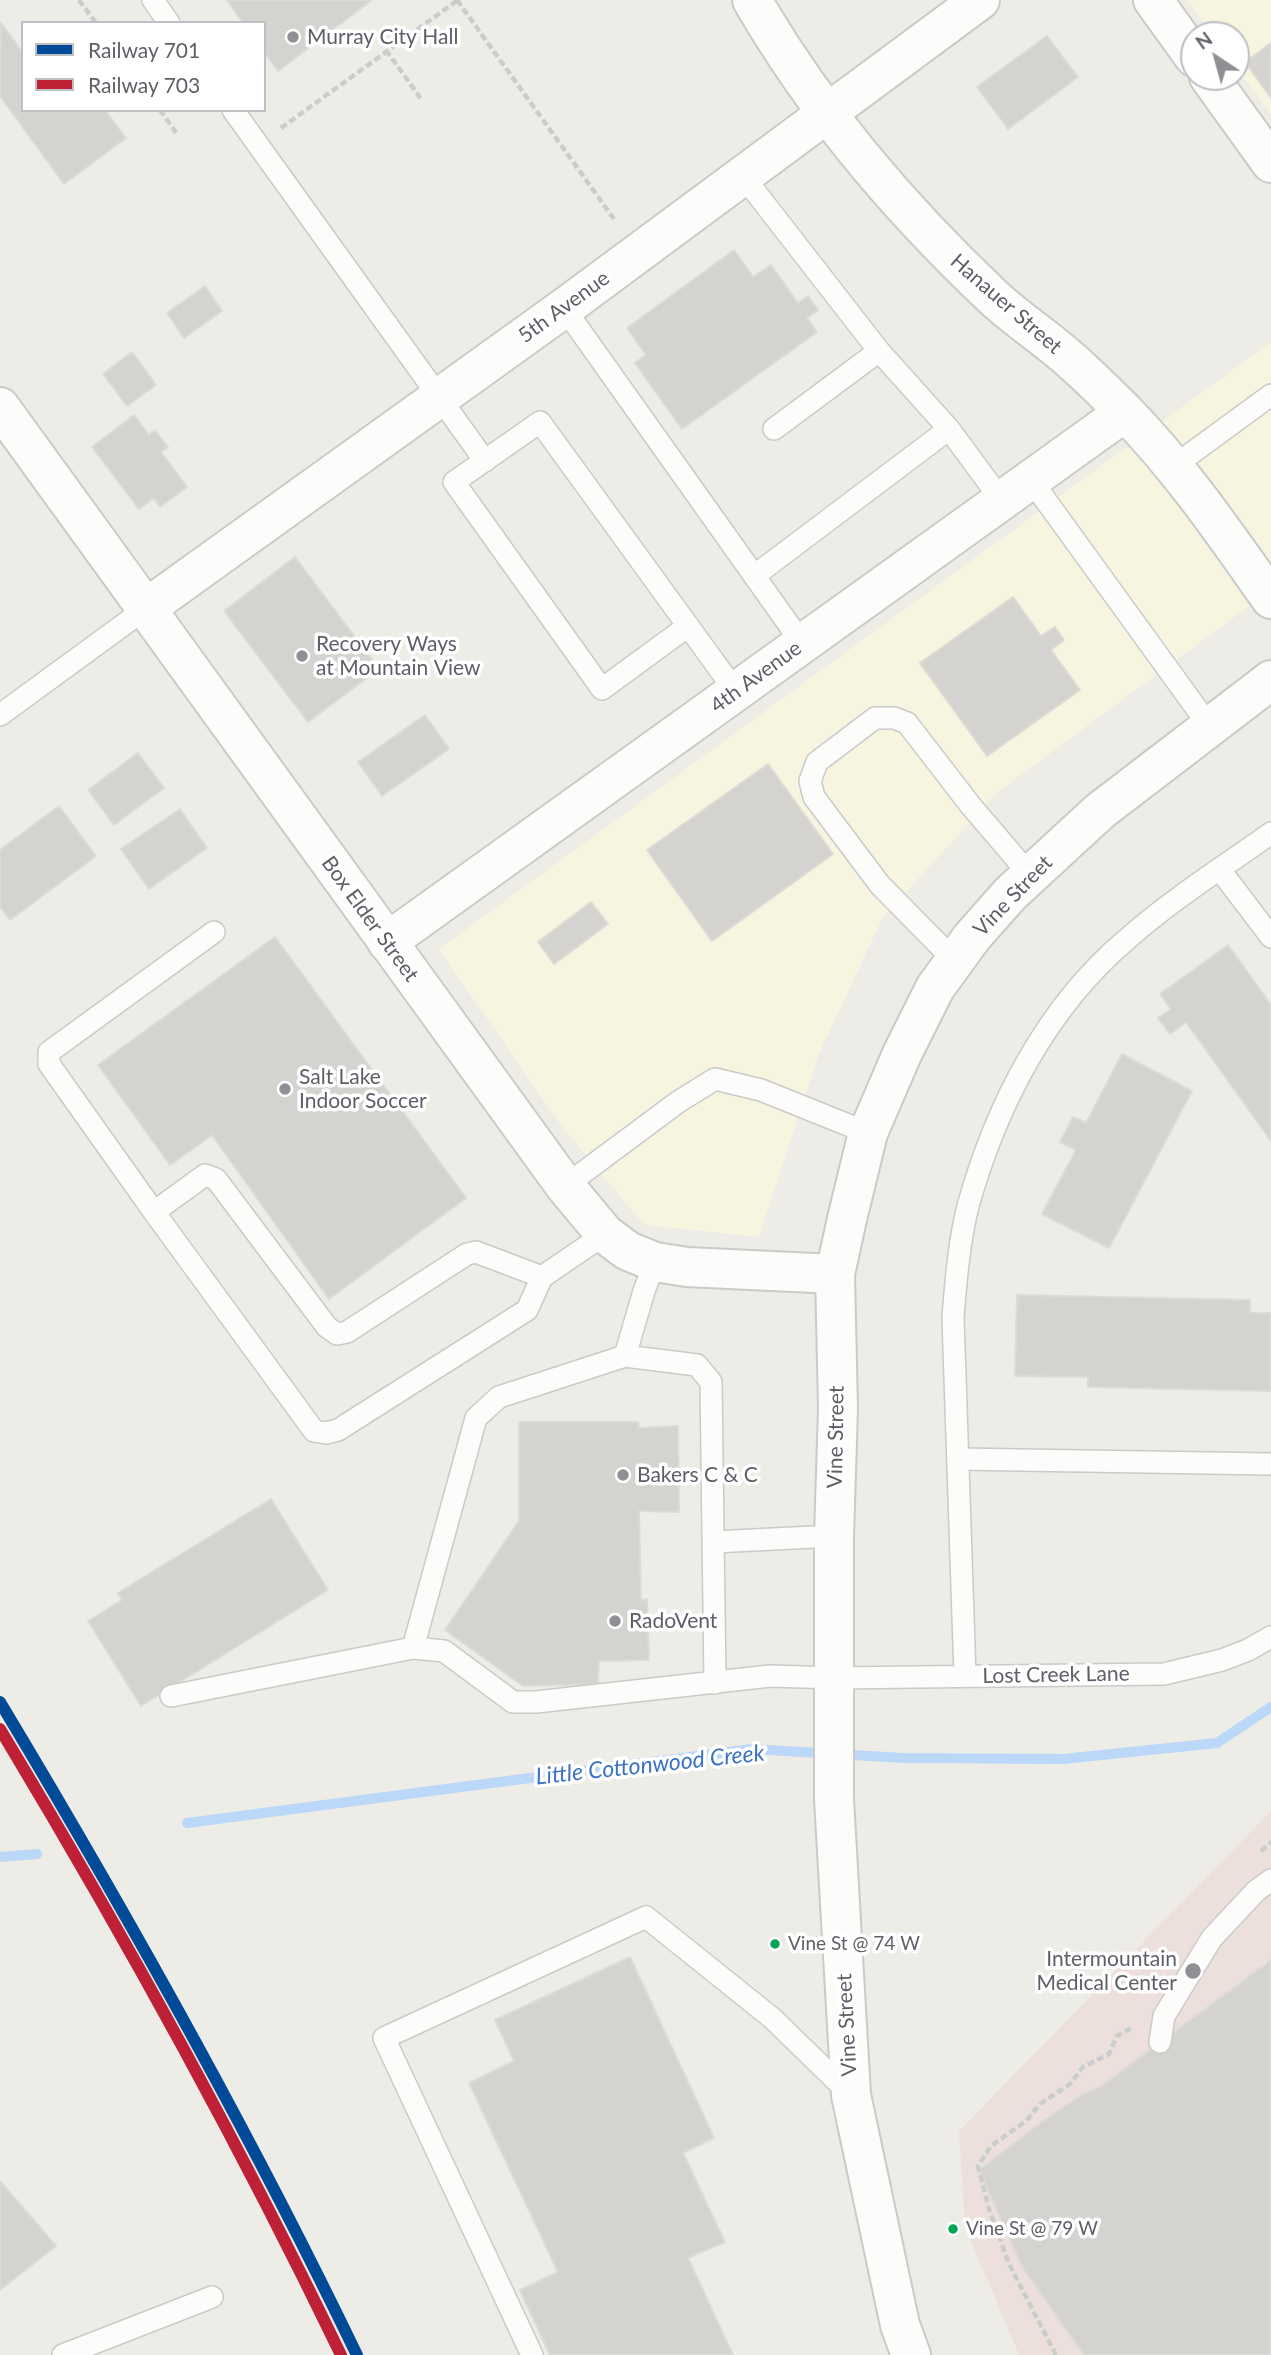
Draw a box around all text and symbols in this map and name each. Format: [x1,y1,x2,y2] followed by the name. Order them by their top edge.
[21,21,266,112] legend
[1180,21,1250,91] north arrow
[307,24,458,50] place label: Murray City Hall
[1191,27,1216,54] text: N
[285,29,301,45] marker: Murray City Hall
[88,37,200,62] text: Railway 701
[88,72,200,97] text: Railway 703
[945,249,1067,359] street label: Hanauer Street
[514,266,614,348] street label: 5th Avenue
[316,631,480,681] place label: Recovery Ways at Mountain View
[706,636,806,718] street label: 4th Avenue
[294,648,310,664] marker: Recovery Ways at Mountain View
[968,850,1058,942] street label: Vine Street
[316,851,424,987] street label: Box Elder Street
[299,1064,427,1114] place label: Salt Lake Indoor Soccer
[277,1081,293,1097] marker: Salt Lake Indoor Soccer
[823,1385,849,1489] street label: Vine Street
[637,1462,758,1488] place label: Bakers C & C
[615,1467,631,1483] marker: Bakers C & C
[629,1608,717,1634] place label: RadoVent
[607,1613,623,1629] marker: RadoVent
[982,1661,1130,1689] street label: Lost Creek Lane
[534,1739,766,1791] water label: Little Cottonwood Creek
[788,1933,920,1955] place label: Vine St @ 74 W
[768,1937,782,1951] marker: Vine St @ 74 W
[1036,1946,1177,1996] place label: Intermountain Medical Center
[1183,1961,1203,1981] marker: Intermountain Medical Center
[832,1973,862,2077] street label: Vine Street
[966,2218,1098,2240] place label: Vine St @ 79 W
[946,2222,960,2236] marker: Vine St @ 79 W

